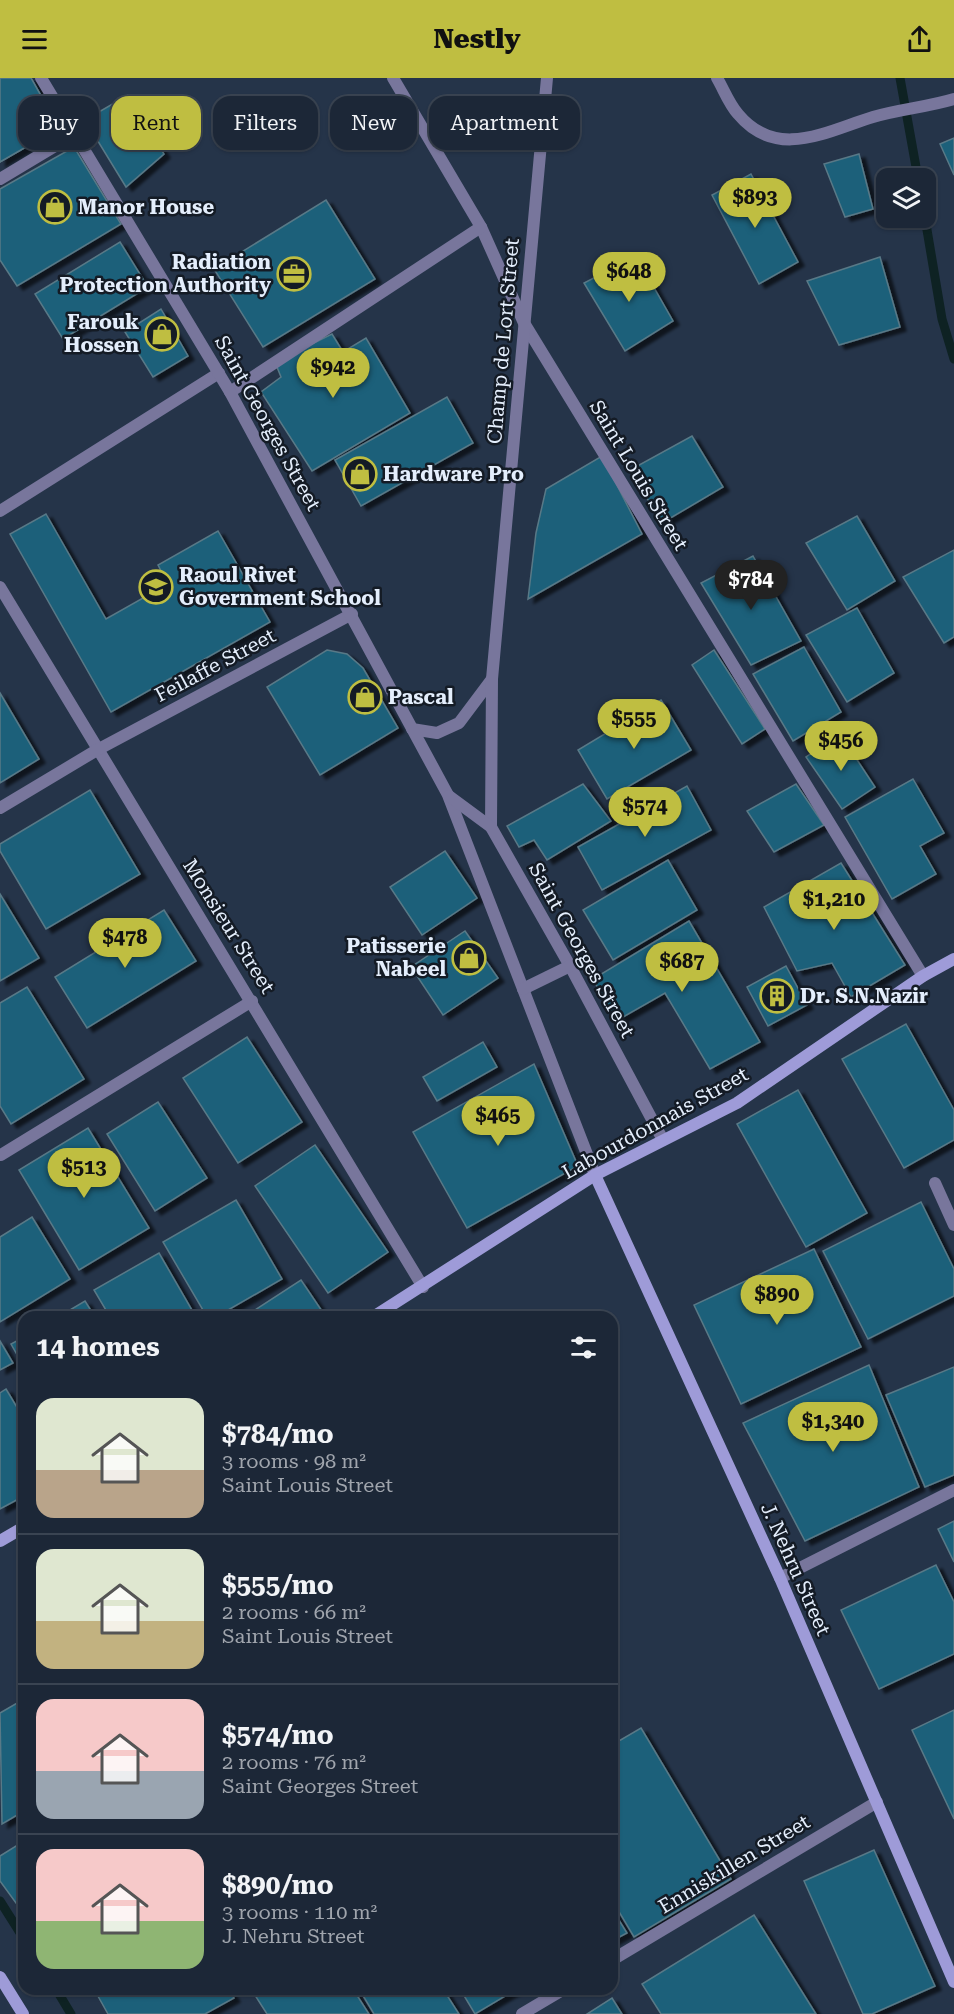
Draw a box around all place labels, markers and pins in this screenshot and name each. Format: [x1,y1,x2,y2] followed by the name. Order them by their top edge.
[719,178,791,229] pin: $893
[37,189,73,225] shop icon: Manor House
[78,195,214,219] place label: Manor House
[60,250,272,297] place label: Radiation Protection Authority
[593,252,665,303] pin: $648
[276,256,312,292] office icon: Radiation Protection Authority
[64,310,140,357] place label: Farouk Hossen
[144,316,180,352] shop icon: Farouk Hossen
[297,348,369,399] pin: $942
[342,456,378,492] shop icon: Hardware Pro
[383,462,524,486] place label: Hardware Pro
[715,560,787,611] pin: $784
[179,563,381,610] place label: Raoul Rivet Government School
[138,569,174,605] school or university icon: Raoul Rivet Government School
[347,679,383,715] shop icon: Pascal
[388,685,454,709] place label: Pascal
[598,699,670,750] pin: $555
[805,721,877,772] pin: $456
[609,787,681,838] pin: $574
[785,880,883,931] pin: $1,210
[89,918,161,969] pin: $478
[346,934,446,981] place label: Patisserie Nabeel
[451,940,487,976] shop icon: Patisserie Nabeel
[646,942,718,993] pin: $687
[759,978,795,1014] building icon: Dr. S.N.Nazir
[800,984,928,1008] place label: Dr. S.N.Nazir
[462,1096,534,1147] pin: $465
[48,1148,120,1199] pin: $513
[741,1275,813,1326] pin: $890
[784,1402,882,1453] pin: $1,340

